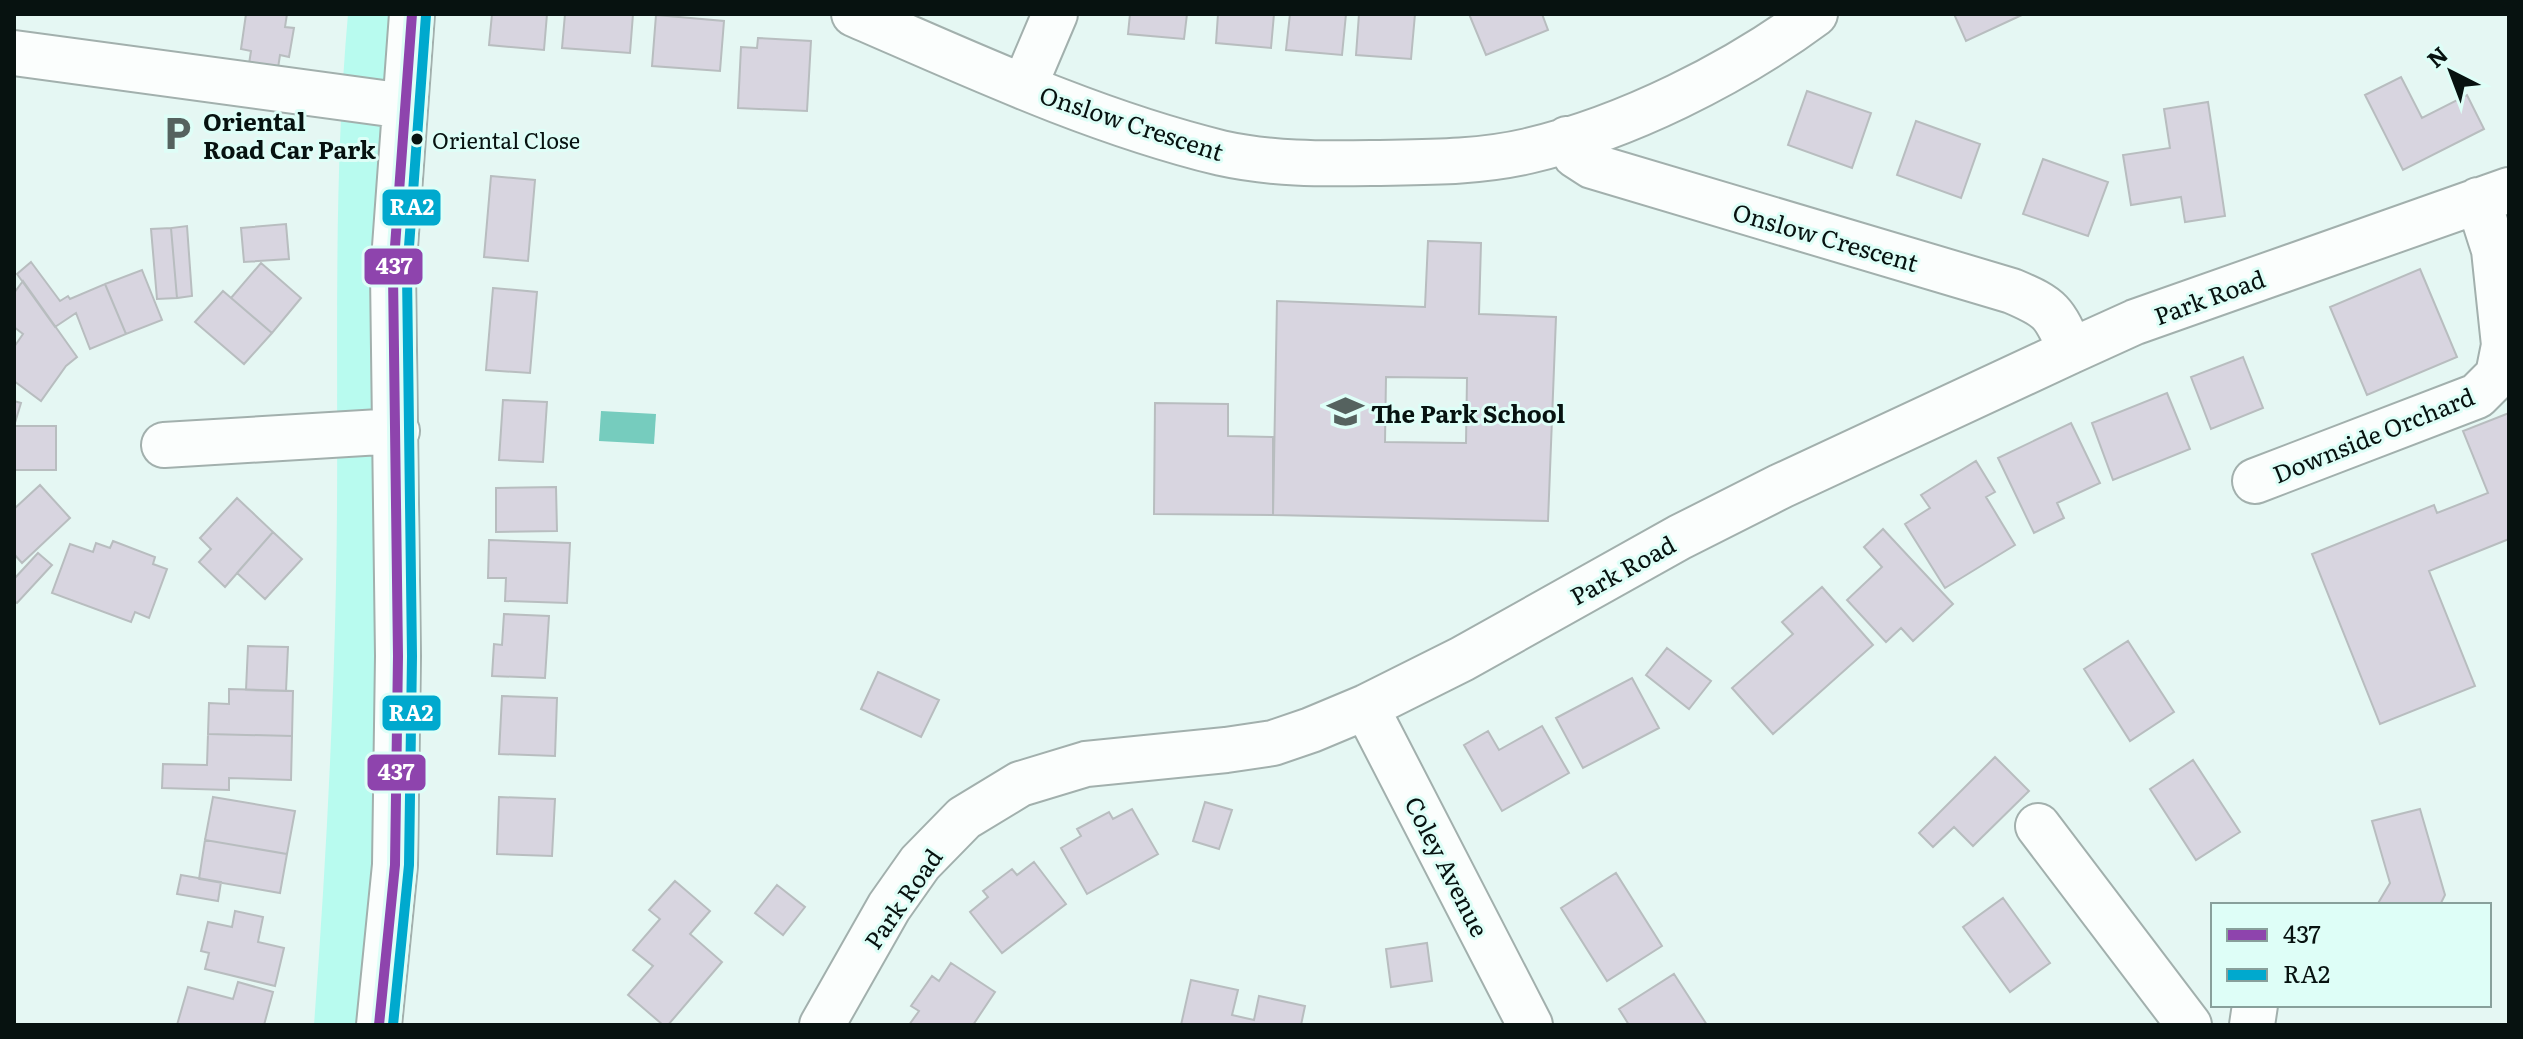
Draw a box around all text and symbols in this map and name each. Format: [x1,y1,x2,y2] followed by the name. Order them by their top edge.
[2411,32,2491,112] north arrow
[2419,38,2455,74] text: N
[1035,76,1229,168] street label: Onslow Crescent
[203,103,377,166] place label: Oriental Road Car Park
[158,115,196,153] parking icon: Oriental Road Car Park
[432,123,580,156] place label: Oriental Close
[409,131,425,147] marker: Oriental Close
[381,188,442,227] line badge: RA2
[390,189,435,222] text: RA2
[1729,193,1923,279] street label: Onslow Crescent
[363,247,424,286] line badge: 437
[375,248,413,281] text: 437
[2149,260,2270,332] street label: Park Road
[2267,377,2479,490] street label: Downside Orchard
[1326,393,1364,431] school or university icon: The Park School
[1371,395,1566,430] place label: The Park School
[1563,526,1681,612] street label: Park Road
[381,694,442,732] line badge: RA2
[389,695,434,728] text: RA2
[366,753,427,792] line badge: 437
[377,754,415,787] text: 437
[1398,790,1498,942] street label: Coley Avenue
[854,840,950,955] street label: Park Road
[2211,903,2491,1007] legend
[2283,915,2321,950] text: 437
[2283,955,2330,990] text: RA2

